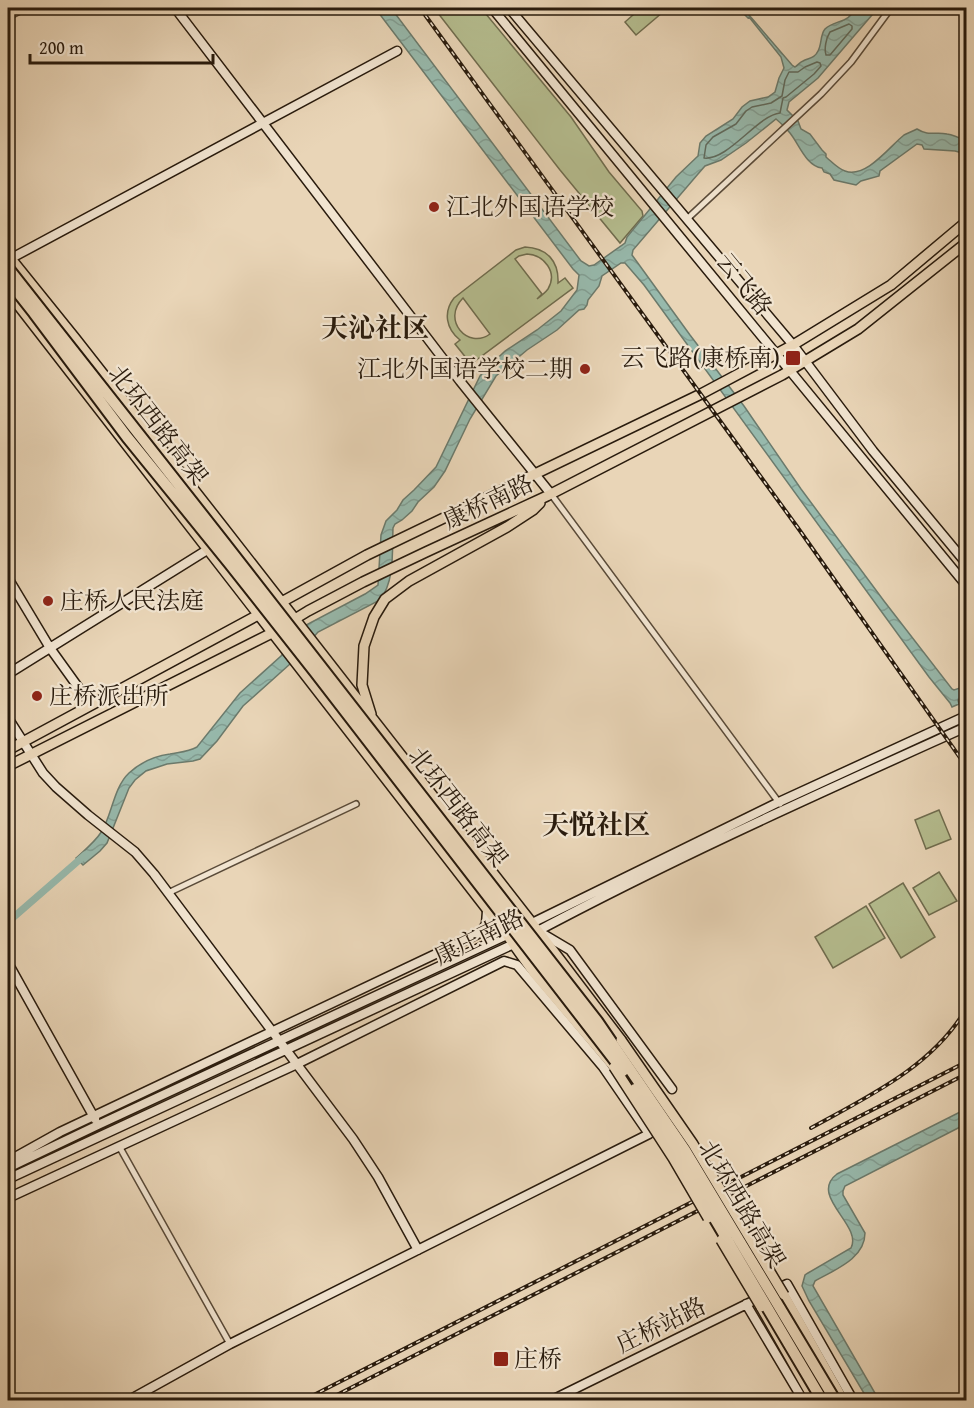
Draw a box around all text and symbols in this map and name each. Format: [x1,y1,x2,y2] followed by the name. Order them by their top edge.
[30,27,213,65] scale bar
[39,34,84,61] text: 200 m
[446,189,614,224] place label: 江北外国语学校
[427,200,441,214] marker: 江北外国语学校
[708,245,781,323] street label: 云飞路
[321,307,429,347] district label: 天沁社区
[621,340,780,375] place label: 云飞路(康桥南)
[784,349,802,367] marker: 云飞路(康桥南)
[357,351,573,386] place label: 江北外国语学校二期
[100,357,217,492] street label: 北环西路高架
[578,362,592,376] marker: 江北外国语学校二期
[437,465,539,538] street label: 康桥南路
[60,583,204,618] place label: 庄桥人民法庭
[41,594,55,608] marker: 庄桥人民法庭
[49,678,169,713] place label: 庄桥派出所
[30,689,44,703] marker: 庄桥派出所
[400,739,517,874] street label: 北环西路高架
[542,804,650,844] district label: 天悦社区
[428,900,530,973] street label: 康庄南路
[690,1133,795,1274] street label: 北环西路高架
[610,1288,712,1361] street label: 庄桥站路
[514,1341,562,1376] place label: 庄桥
[492,1350,510,1368] marker: 庄桥

